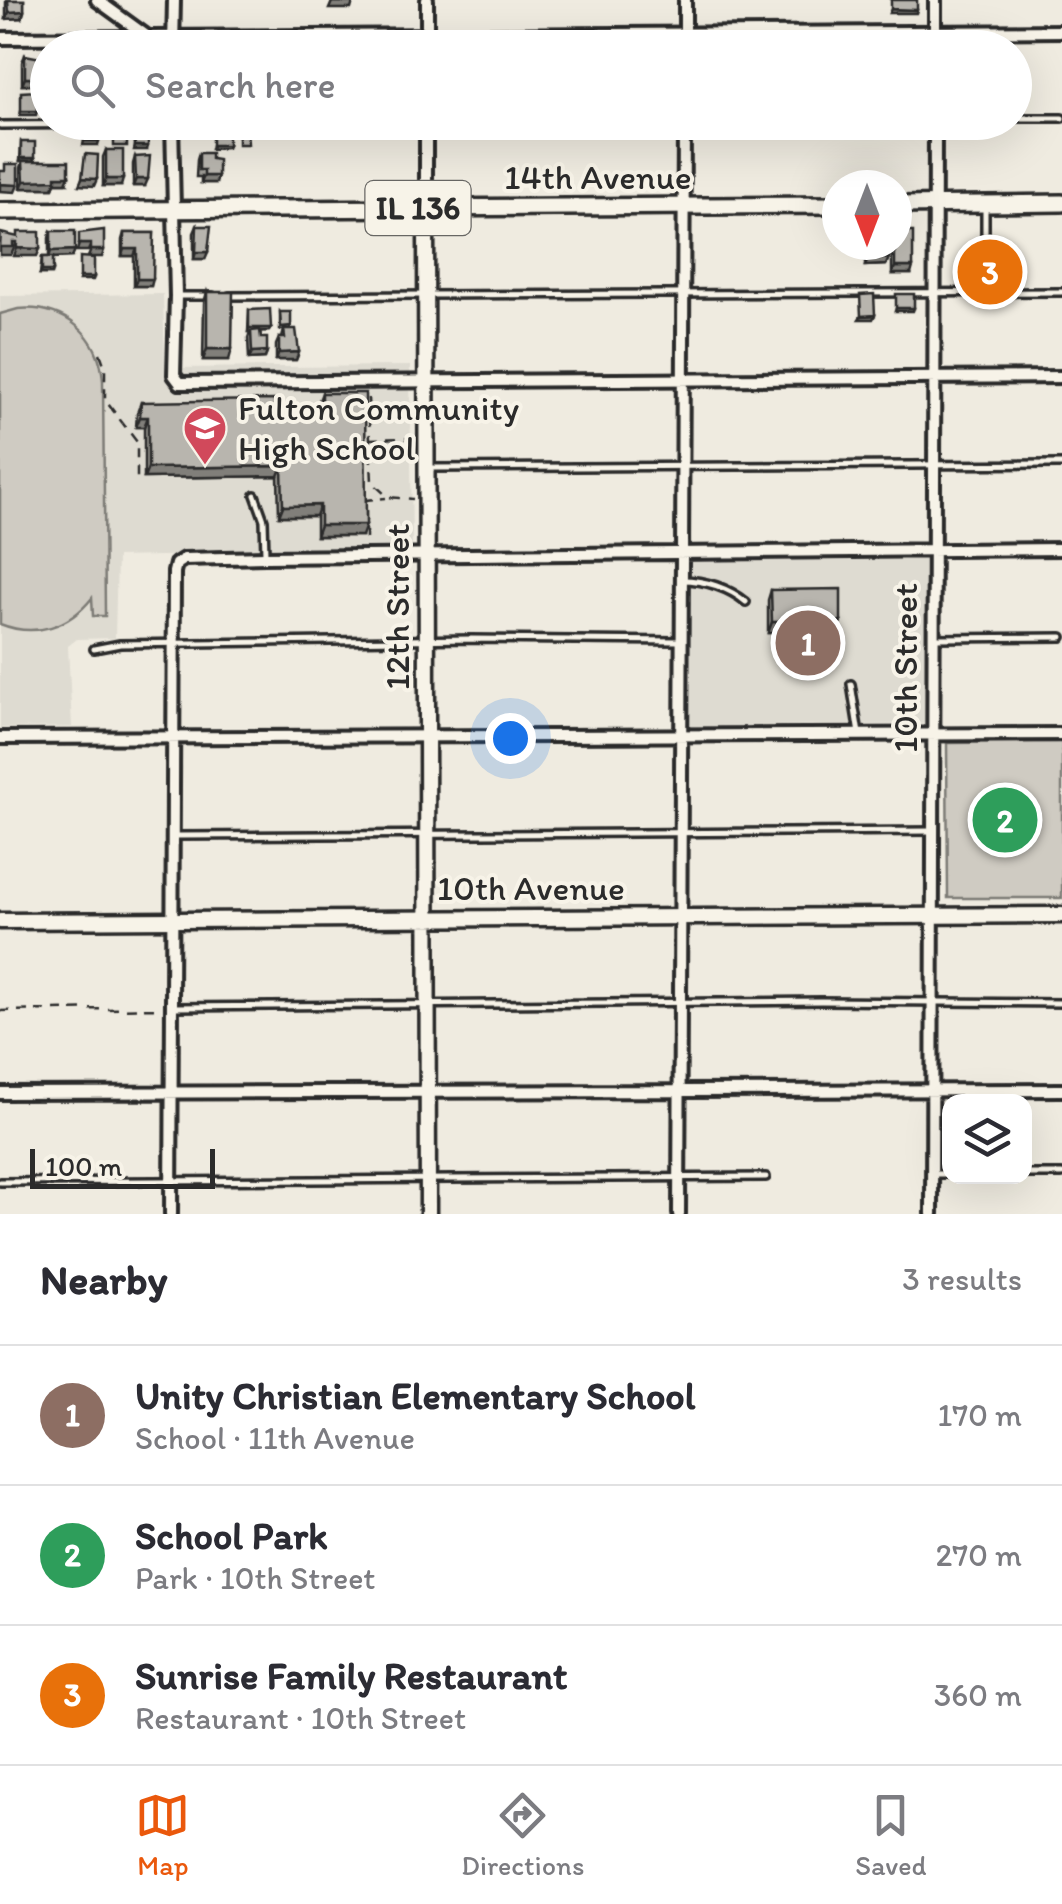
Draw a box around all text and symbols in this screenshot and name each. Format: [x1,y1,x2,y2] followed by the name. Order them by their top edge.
[30,30,1032,140] search box
[65,58,120,113] icon: search
[145,62,336,108] text: Search here
[504,156,692,198] street label: 14th Avenue
[822,170,912,260] north arrow
[366,181,470,235] road number: IL 136
[958,234,1022,310] pin: 3
[238,387,519,469] place label: Fulton Community High School
[182,405,228,466] school or university icon: Fulton Community High School
[376,524,418,690] street label: 12th Street
[884,583,926,753] street label: 10th Street
[776,606,840,680] pin: 1
[485,713,536,764] your location
[972,782,1038,858] pin: 2
[437,867,625,909] street label: 10th Avenue
[942,1094,1032,1184] map controls
[942,1094,1032,1184] button: layers
[30,1144,215,1188] scale bar
[45,1149,122,1183] text: 100 m
[40,1254,167,1305] text: Nearby
[902,1260,1022,1298] text: 3 results
[135,1373,695,1419] text: Unity Christian Elementary School
[65,1396,80,1434] text: 1
[937,1396,1022,1434] text: 170 m
[135,1419,415,1457] text: School · 11th Avenue
[135,1513,328,1559] text: School Park
[64,1536,81,1574] text: 2
[935,1536,1022,1574] text: 270 m
[135,1559,375,1597] text: Park · 10th Street
[135,1653,567,1699] text: Sunrise Family Restaurant
[64,1676,81,1714] text: 3
[934,1676,1022,1714] text: 360 m
[135,1699,466,1737] text: Restaurant · 10th Street
[135,1788,190,1882] tab: Map
[461,1788,584,1882] tab: Directions
[855,1788,927,1882] tab: Saved

